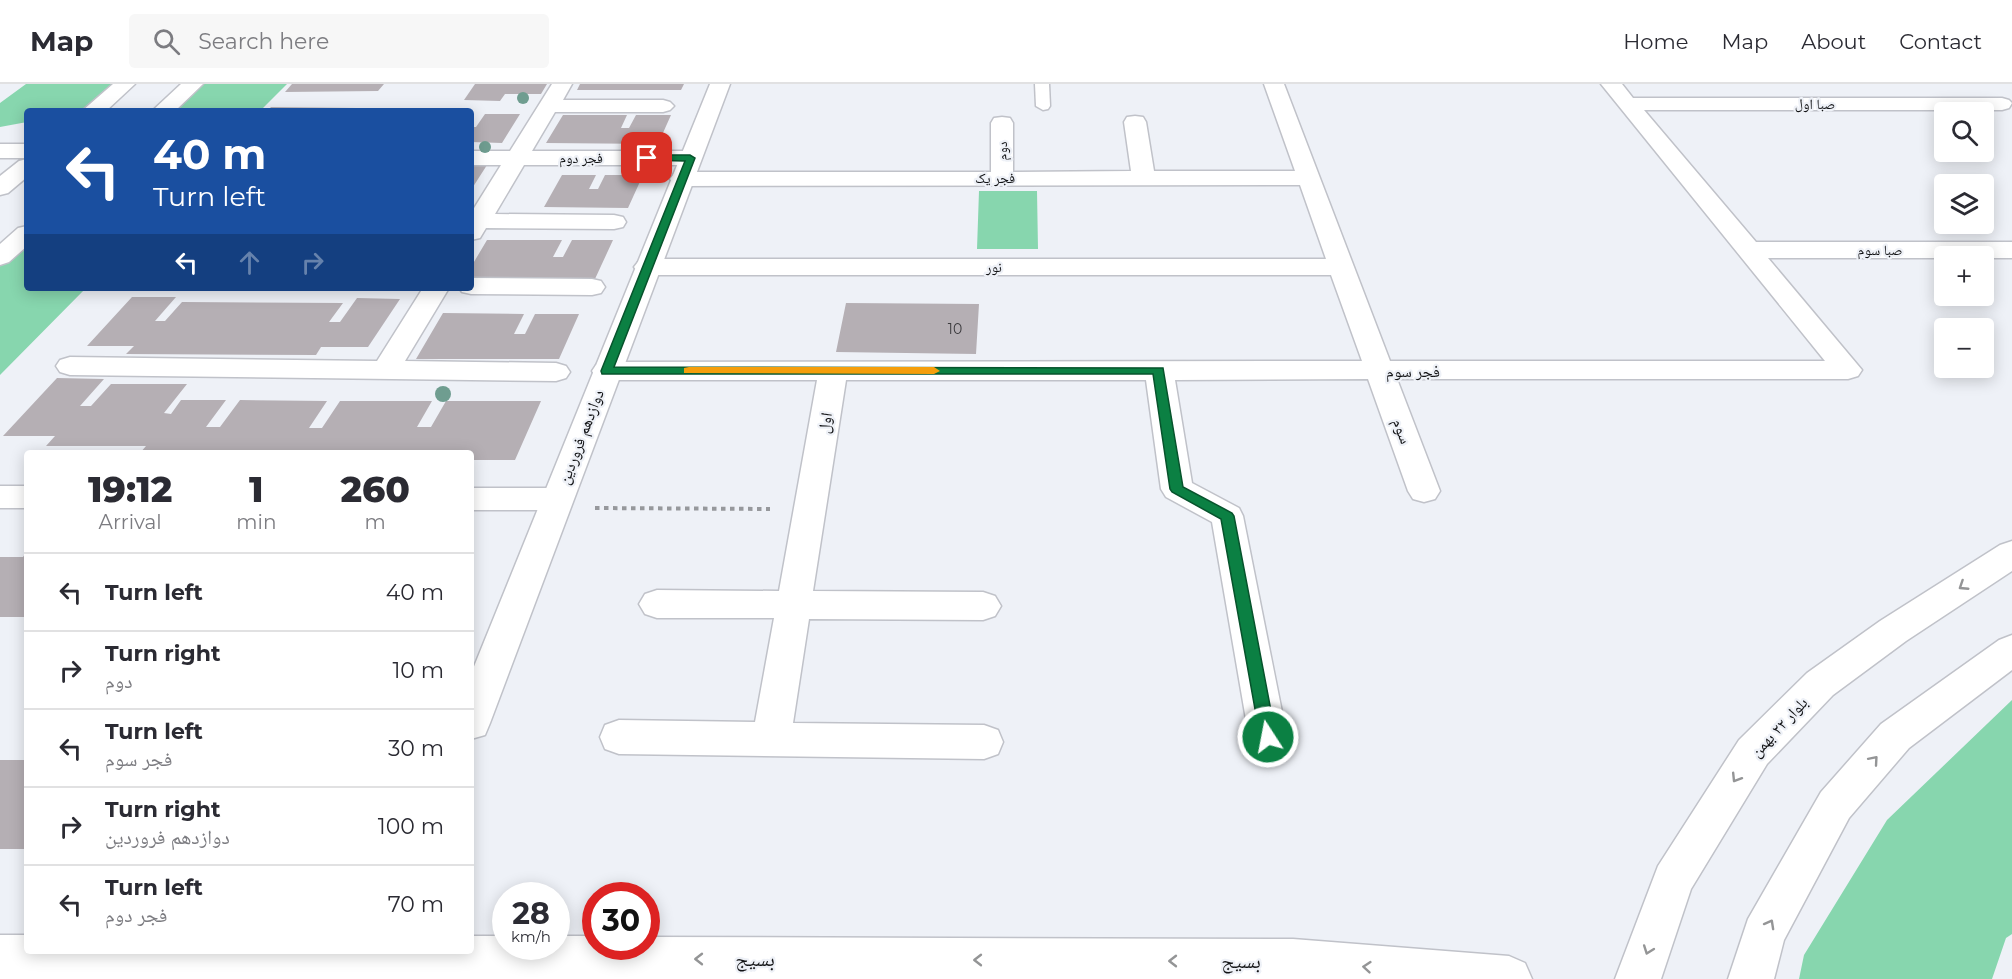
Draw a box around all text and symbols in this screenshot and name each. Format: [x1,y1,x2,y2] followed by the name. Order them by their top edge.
[129,14,549,68] search box
[30,24,93,58] text: Map
[150,25,183,58] icon: search
[198,28,329,55] text: Search here
[1623,29,1688,54] text: Home
[1721,29,1768,54] text: Map
[1801,29,1866,54] text: About
[1899,29,1982,54] text: Contact
[1795,95,1835,113] street label: صبا اول
[1934,102,1994,378] map controls
[1934,102,1994,162] button: search
[153,128,266,180] text: 40 m
[54,132,132,210] icon: left
[621,132,672,183] pin
[630,141,663,174] icon: arrive
[993,141,1012,161] street label: دوم
[559,149,603,168] street label: فجر دوم
[975,169,1015,187] street label: فجر یک
[1934,174,1994,234] button: layers
[153,180,266,213] text: Turn left
[1858,241,1902,260] street label: صبا سوم
[170,246,203,279] icon: left
[233,246,266,279] icon: ahead
[296,246,329,279] icon: right
[1934,246,1994,306] button: +
[985,258,1002,276] street label: نور
[1934,318,1994,378] button: −
[948,320,962,338] house number: 10
[1386,362,1440,382] street label: فجر سوم
[554,387,609,487] street label: دوازدهم فروردین
[814,411,837,435] street label: اول
[1388,416,1415,447] street label: سوم
[88,467,172,511] text: 19:12
[249,467,264,511] text: 1
[340,467,410,511] text: 260
[99,510,162,534] text: Arrival
[236,510,276,534] text: min
[365,510,386,534] text: m
[54,576,87,609] icon: left
[1959,578,1969,590] one-way arrow
[105,579,203,606] text: Turn left
[386,579,444,606] text: 40 m
[105,640,220,667] text: Turn right
[54,654,87,687] icon: right
[392,657,444,684] text: 10 m
[105,669,132,693] text: دوم
[1746,693,1812,762] street label: بلوار ۲۲ بهمن
[1236,705,1300,769] position arrow
[105,718,203,745] text: Turn left
[54,732,87,765] icon: left
[388,735,444,762] text: 30 m
[105,747,172,771] text: فجر سوم
[1867,756,1878,767] one-way arrow
[1732,772,1744,782] one-way arrow
[105,796,220,823] text: Turn right
[54,810,87,843] icon: right
[378,813,444,840] text: 100 m
[105,825,230,849] text: دوازدهم فروردین
[105,874,203,901] text: Turn left
[582,882,660,960] speed limit sign: 30
[54,888,87,921] icon: left
[388,891,444,918] text: 70 m
[512,895,550,932] text: 28
[105,903,167,927] text: فجر دوم
[1763,920,1774,930] one-way arrow
[511,927,551,946] text: km/h
[1642,945,1655,955] one-way arrow
[735,947,775,972] street label: بسیج
[1221,949,1261,974] street label: بسیج
[694,953,703,965] one-way arrow
[973,954,982,966] one-way arrow
[1168,955,1177,967] one-way arrow
[1363,961,1372,974] one-way arrow

